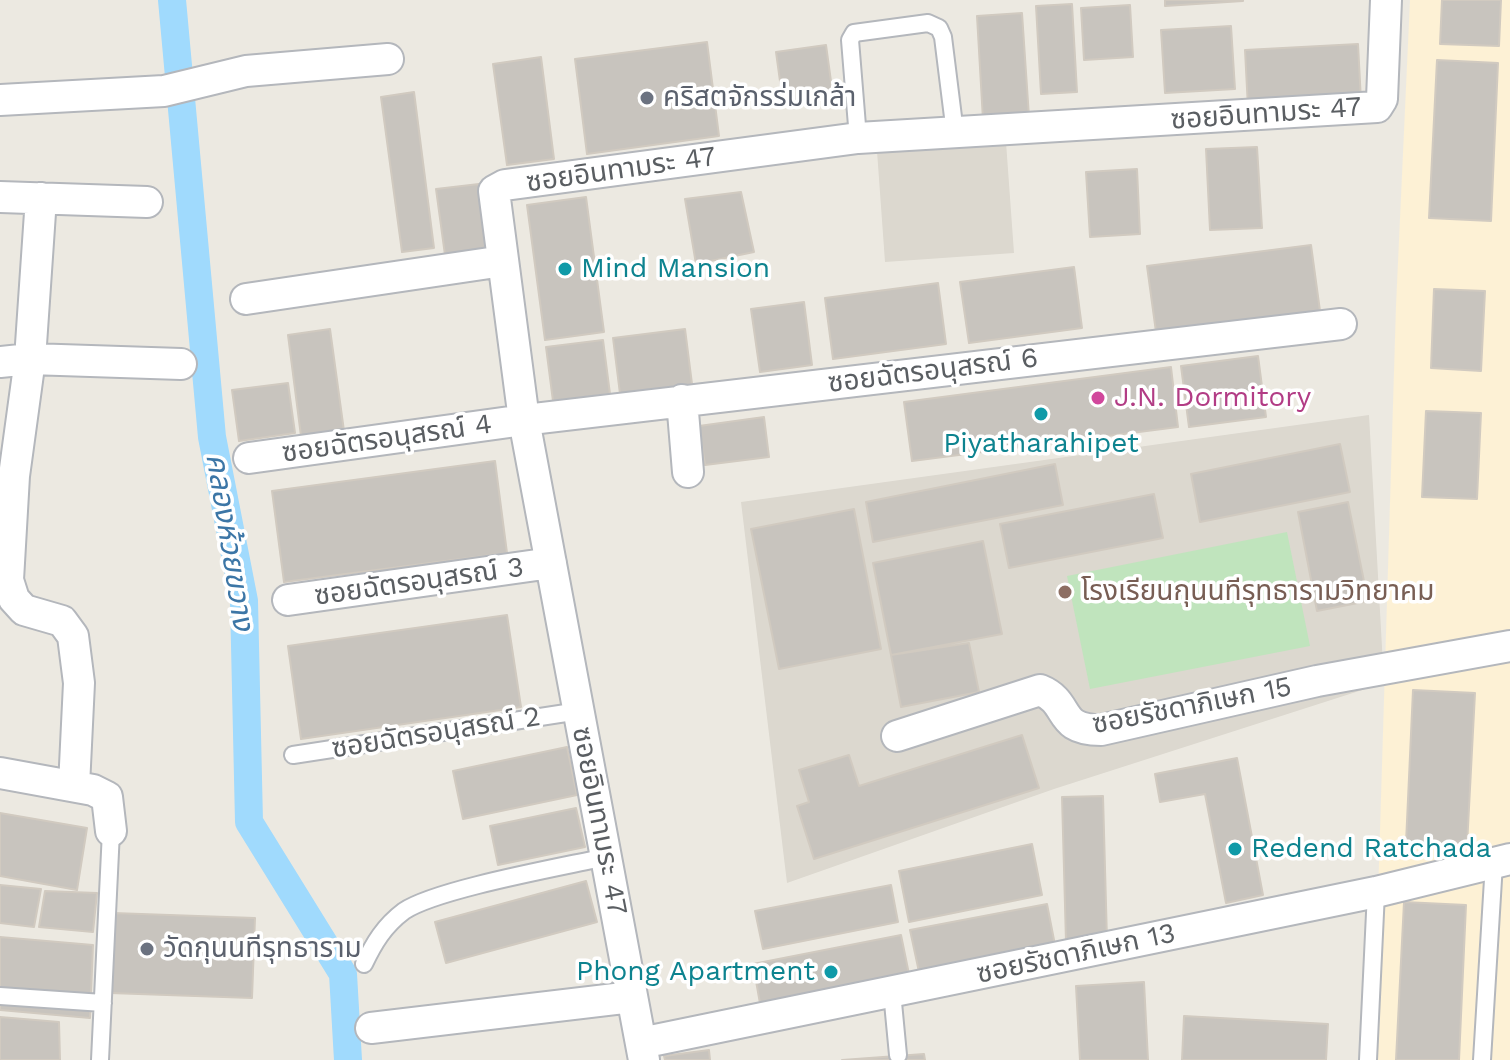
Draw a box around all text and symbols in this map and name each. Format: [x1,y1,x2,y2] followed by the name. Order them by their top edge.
[663,81,856,115] place label: คริสตจักรร่มเกล้า
[638,89,656,107] marker: คริสตจักรร่มเกล้า
[1169,91,1363,137] street label: ซอยอินทามระ 47
[524,140,718,200] street label: ซอยอินทามระ 47
[581,252,770,286] place label: Mind Mansion
[556,260,574,278] marker: Mind Mansion
[826,341,1040,401] street label: ซอยฉัตรอนุสรณ์ 6
[1114,381,1311,415] place label: J.N. Dormitory
[1089,389,1107,407] marker: J.N. Dormitory
[1032,405,1050,423] marker: Piyatharahipet
[280,408,494,470] street label: ซอยฉัตรอนุสรณ์ 4
[943,427,1139,461] place label: Piyatharahipet
[197,451,261,633] water label: คลองห้วยขวาง
[312,551,526,613] street label: ซอยฉัตรอนุสรณ์ 3
[1081,575,1434,609] place label: โรงเรียนกุนนทีรุทธารามวิทยาคม
[1056,583,1074,601] marker: โรงเรียนกุนนทีรุทธารามวิทยาคม
[1090,670,1294,742] street label: ซอยรัชดาภิเษก 15
[329,700,543,766] street label: ซอยฉัตรอนุสรณ์ 2
[564,724,634,918] street label: ซอยอินทามระ 47
[1251,832,1491,866] place label: Redend Ratchada
[1226,840,1244,858] marker: Redend Ratchada
[974,917,1178,991] street label: ซอยรัชดาภิเษก 13
[163,932,362,966] place label: วัดกุนนทีรุทธาราม
[138,940,156,958] marker: วัดกุนนทีรุทธาราม
[576,955,815,989] place label: Phong Apartment
[822,963,840,981] marker: Phong Apartment

